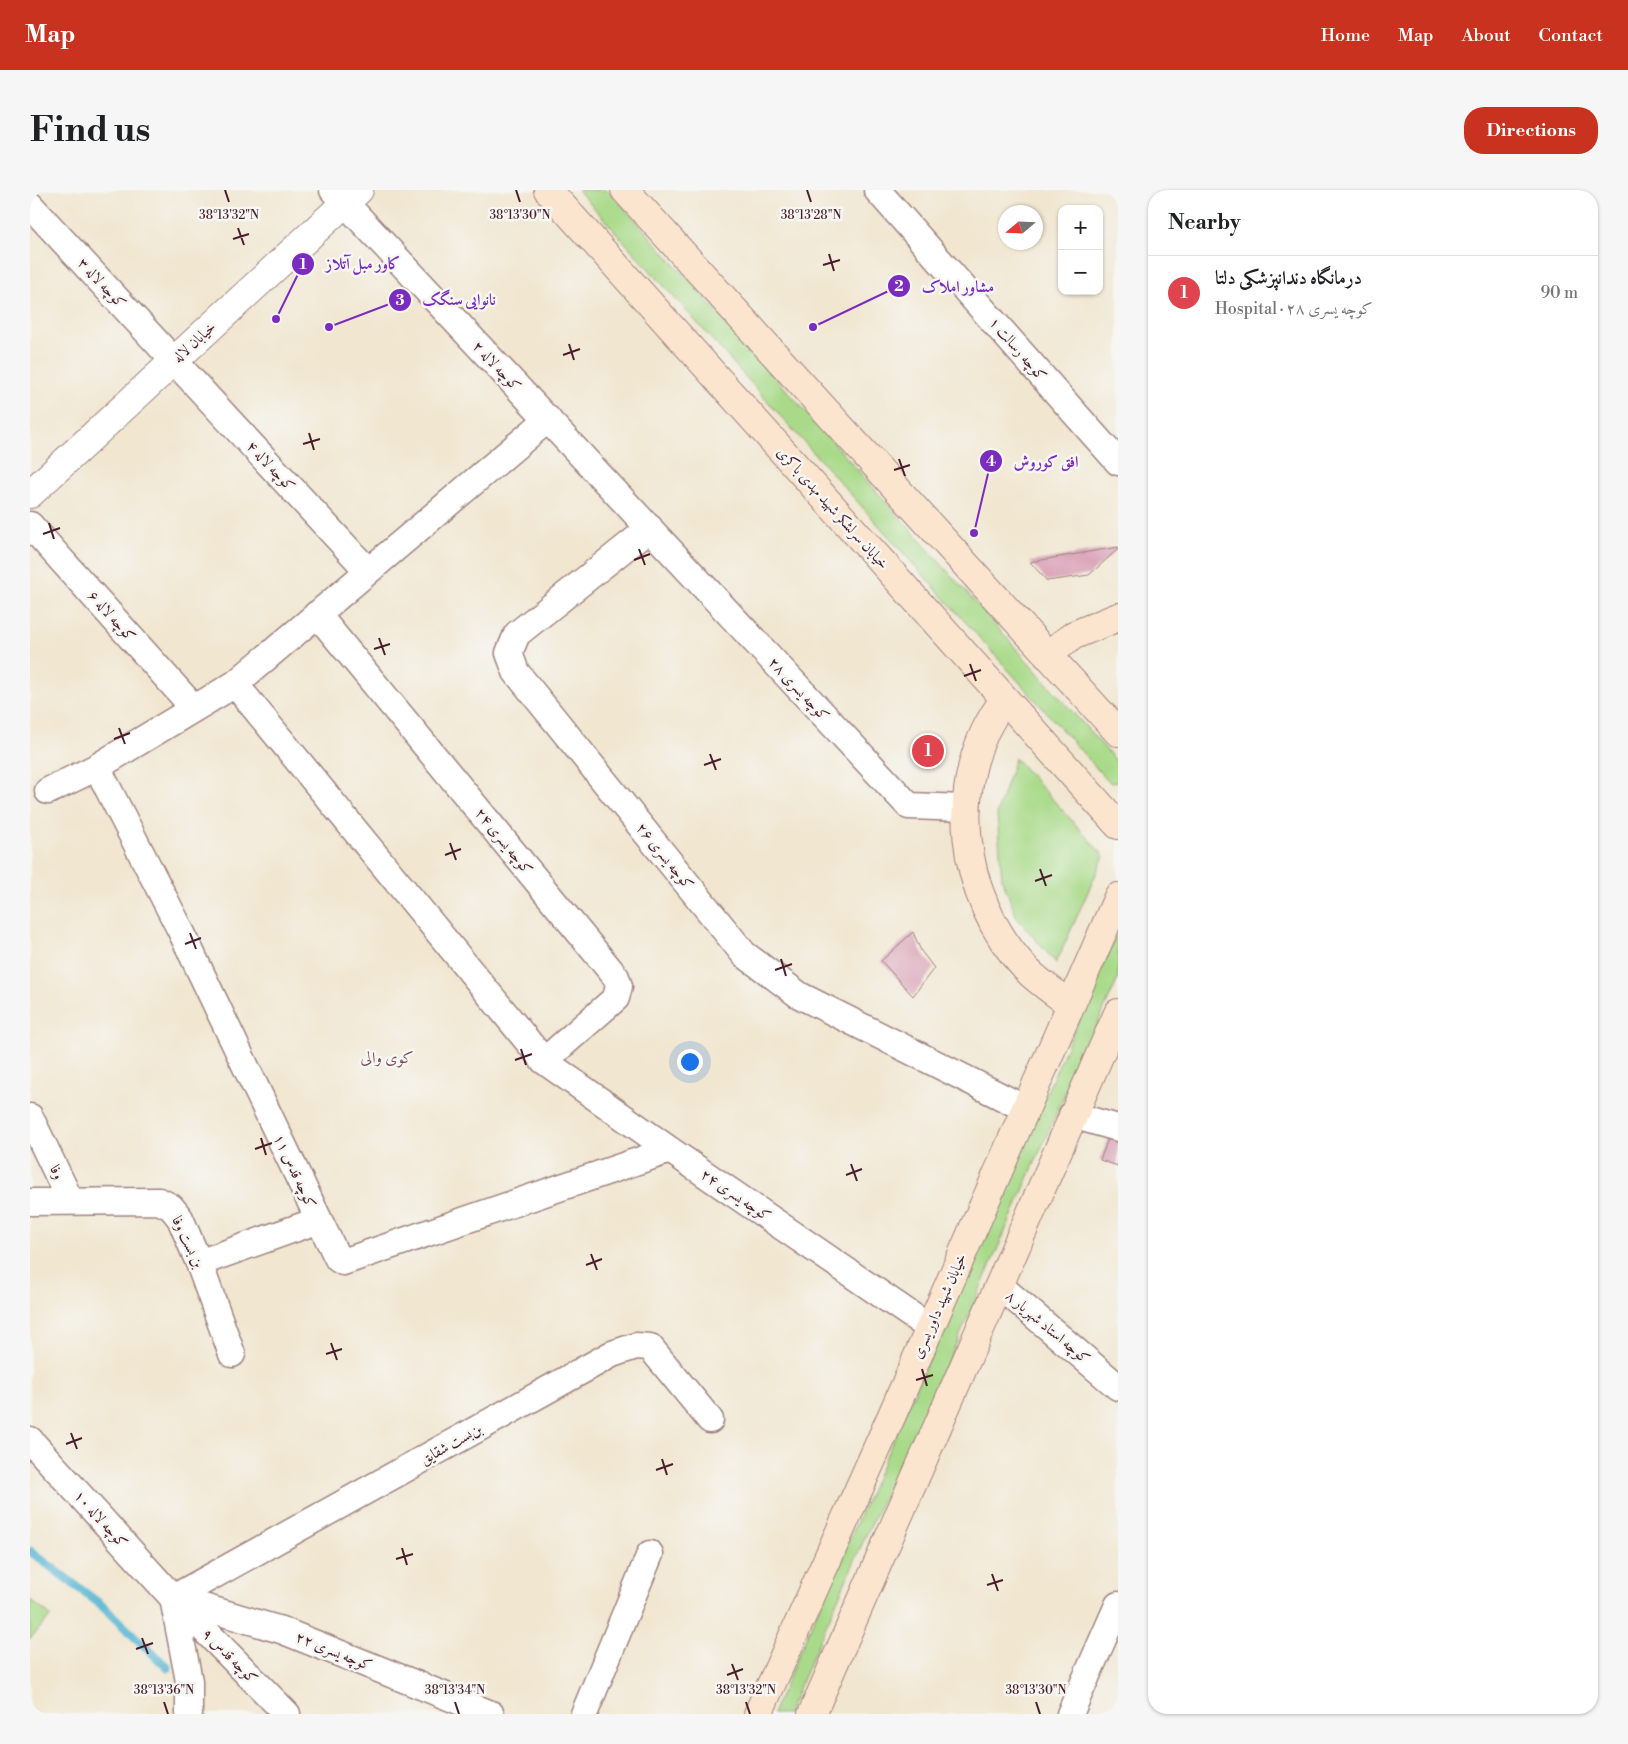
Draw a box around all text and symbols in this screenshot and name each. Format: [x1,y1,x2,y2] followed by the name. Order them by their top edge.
[25,20,75,50] text: Map
[1321,24,1370,47] text: Home
[1398,24,1434,47] text: Map
[1462,24,1511,47] text: About
[1539,24,1603,47] text: Contact
[1464,107,1598,154] button: Directions
[30,109,150,152] text: Find us
[998,205,1043,250] north arrow
[1058,205,1103,295] map controls
[1058,205,1103,250] button: +
[199,208,259,223] text: 38°13'32"N
[489,208,551,223] text: 38°13'30"N
[781,208,841,223] text: 38°13'28"N
[1168,210,1241,236] text: Nearby
[291,248,410,279] callout: کاور مبل آتلاز
[1058,250,1103,295] button: −
[73,254,130,313] street label: کوچه لاله ۳
[324,254,400,275] text: کاور مبل آتلاز
[299,255,307,274] text: 1
[1215,266,1362,290] text: درمانگاه دندانپزشکی دلتا
[887,271,1004,302] callout: مشاور املاک
[894,277,904,296] text: 2
[922,277,994,297] text: مشاور املاک
[1180,283,1188,303] text: 1
[1540,283,1578,303] text: 90 m
[387,284,506,315] callout: نانوایی سنگک
[422,289,496,310] text: نانوایی سنگک
[395,291,405,310] text: 3
[1215,299,1373,319] text: Hospital · کوچه یسری ۲۸
[984,313,1051,386] street label: کوچه رسالت ۱
[169,317,220,367] street label: خیابان لاله
[468,337,525,396] street label: کوچه لاله ۲
[242,437,299,496] street label: کوچه لاله ۴
[773,443,893,574] street label: خیابان سرلشکر شهید مهدی باکری
[978,445,1089,476] callout: افق کوروش
[986,452,996,471] text: 4
[1013,452,1079,472] text: افق کوروش
[83,587,140,647] street label: کوچه لاله ۶
[763,653,833,726] street label: کوچه یسری ۲۸
[912,732,944,770] pin: 1
[470,804,536,879] street label: کوچه یسری ۲۴
[631,819,697,894] street label: کوچه یسری ۲۶
[361,1048,413,1068] district label: کوی والی
[677,1049,703,1075] your location
[268,1131,320,1212] street label: کوچه قدس ۱۱
[45,1162,68,1183] street label: وفا
[696,1165,775,1227] street label: کوچه یسری ۲۴
[167,1213,208,1271] street label: بن بست وفا
[908,1251,971,1362] street label: خیابان شهید داور یسری
[1001,1286,1094,1369] street label: کوچه استاد شهریار ۸
[417,1420,486,1469] street label: بن‌بست شقایق
[69,1486,132,1553] street label: کوچه لاله ۱۰
[197,1624,262,1689] street label: کوچه قدس ۹
[292,1627,375,1676] street label: کوچه یسری ۲۲
[134,1683,194,1698] text: 38°13'36"N
[425,1683,485,1698] text: 38°13'34"N
[716,1683,776,1698] text: 38°13'32"N
[1005,1683,1067,1698] text: 38°13'30"N

